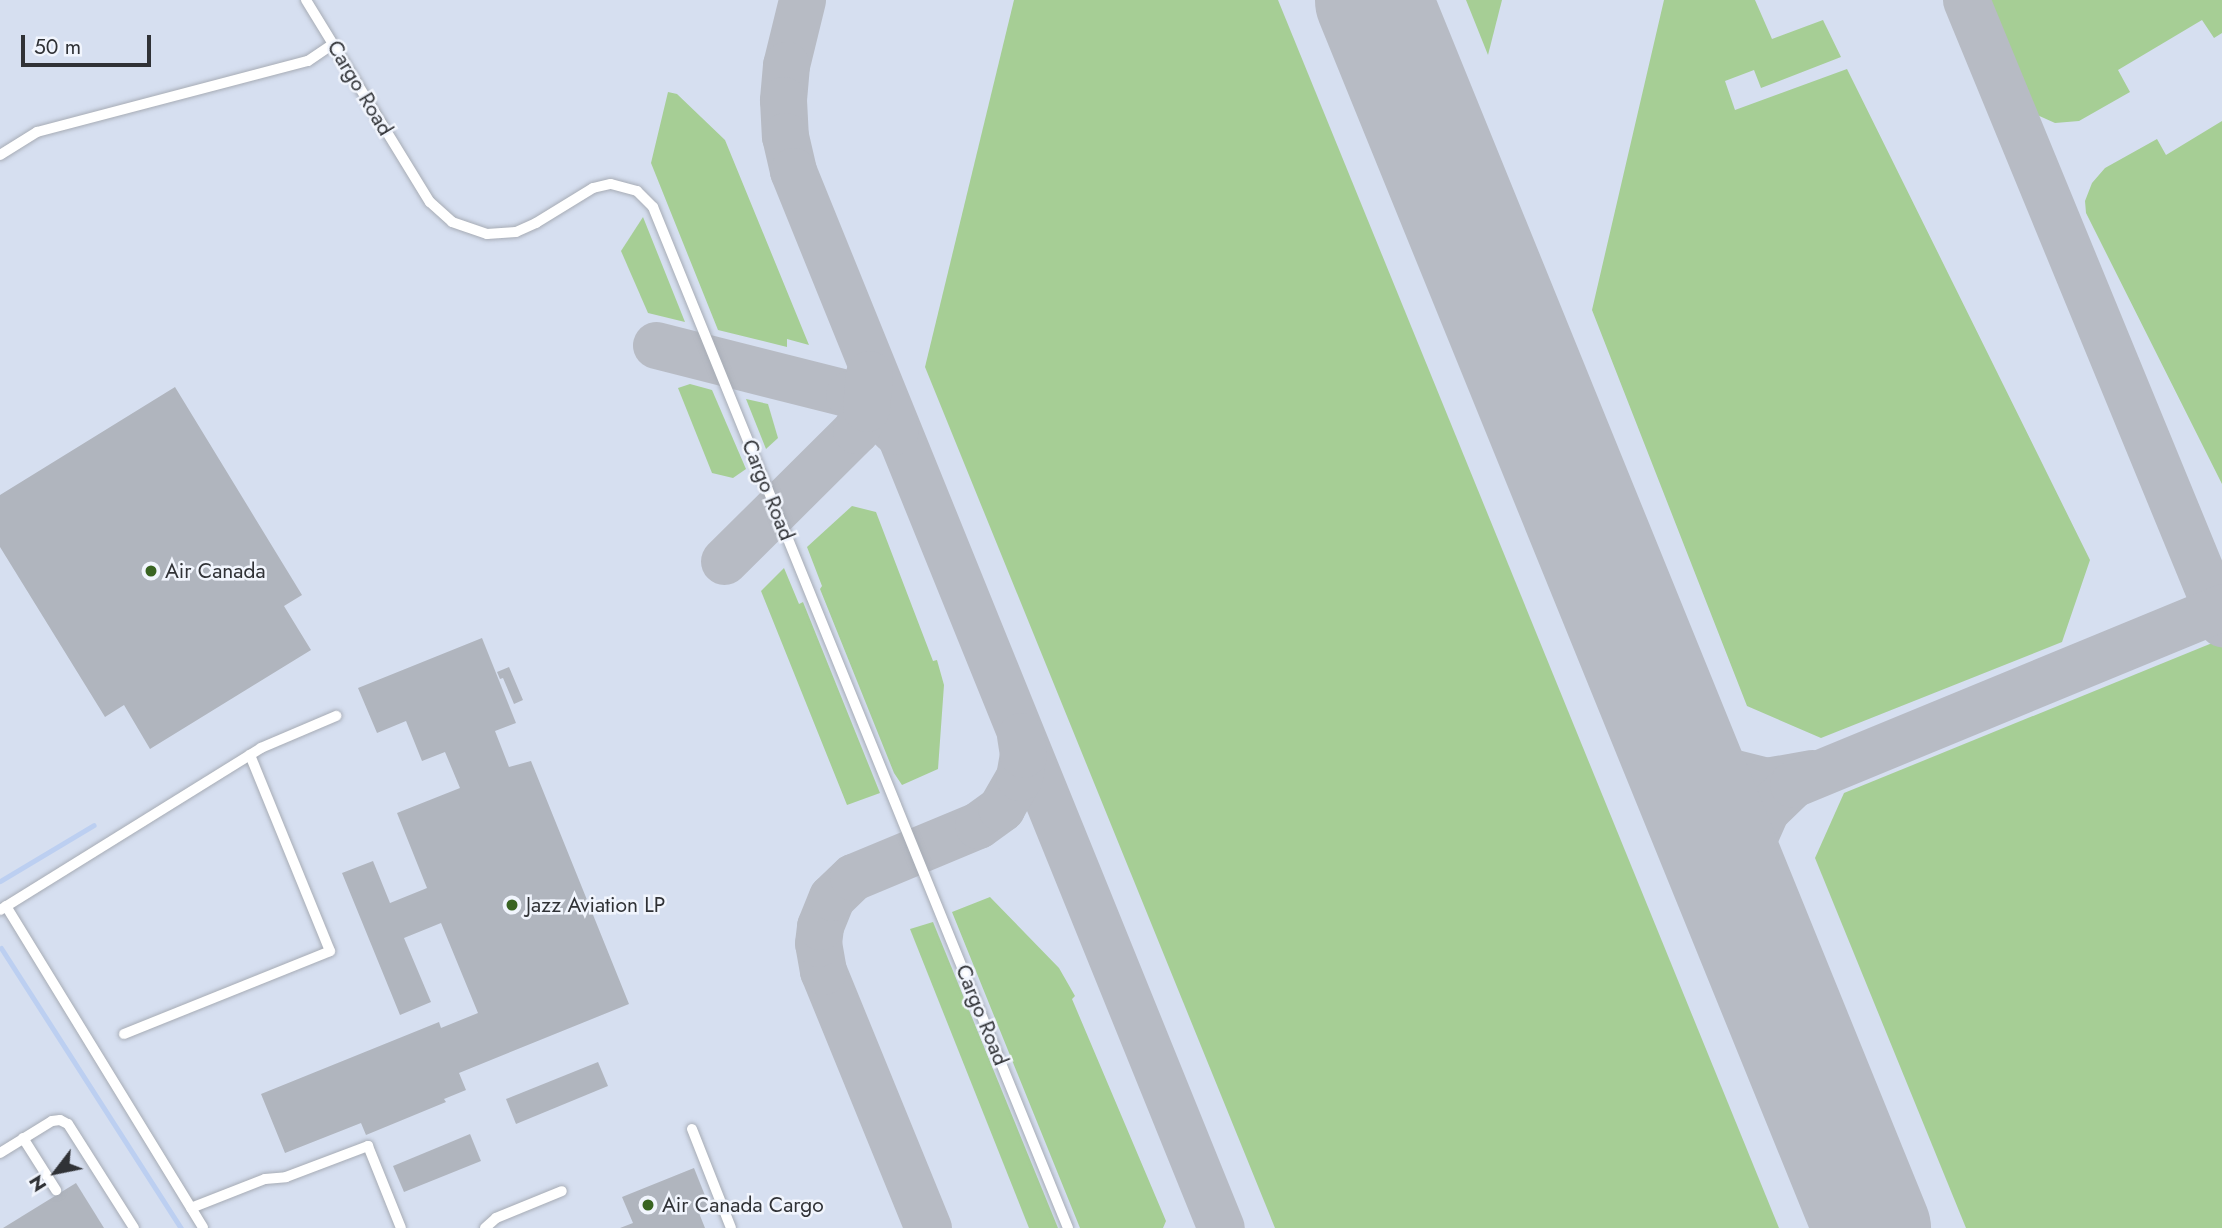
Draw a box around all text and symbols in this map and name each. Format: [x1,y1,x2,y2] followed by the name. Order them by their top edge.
[24,21,154,65] scale bar
[34,32,81,62] text: 50 m
[322,36,398,140] street label: Cargo Road
[736,436,800,544] street label: Cargo Road
[165,558,266,584] place label: Air Canada
[143,563,159,579] marker: Air Canada
[526,892,665,918] place label: Jazz Aviation LP
[504,897,520,913] marker: Jazz Aviation LP
[950,961,1014,1069] street label: Cargo Road
[21,1137,91,1207] north arrow
[22,1170,53,1197] text: N
[662,1192,824,1218] place label: Air Canada Cargo
[640,1197,656,1213] marker: Air Canada Cargo

